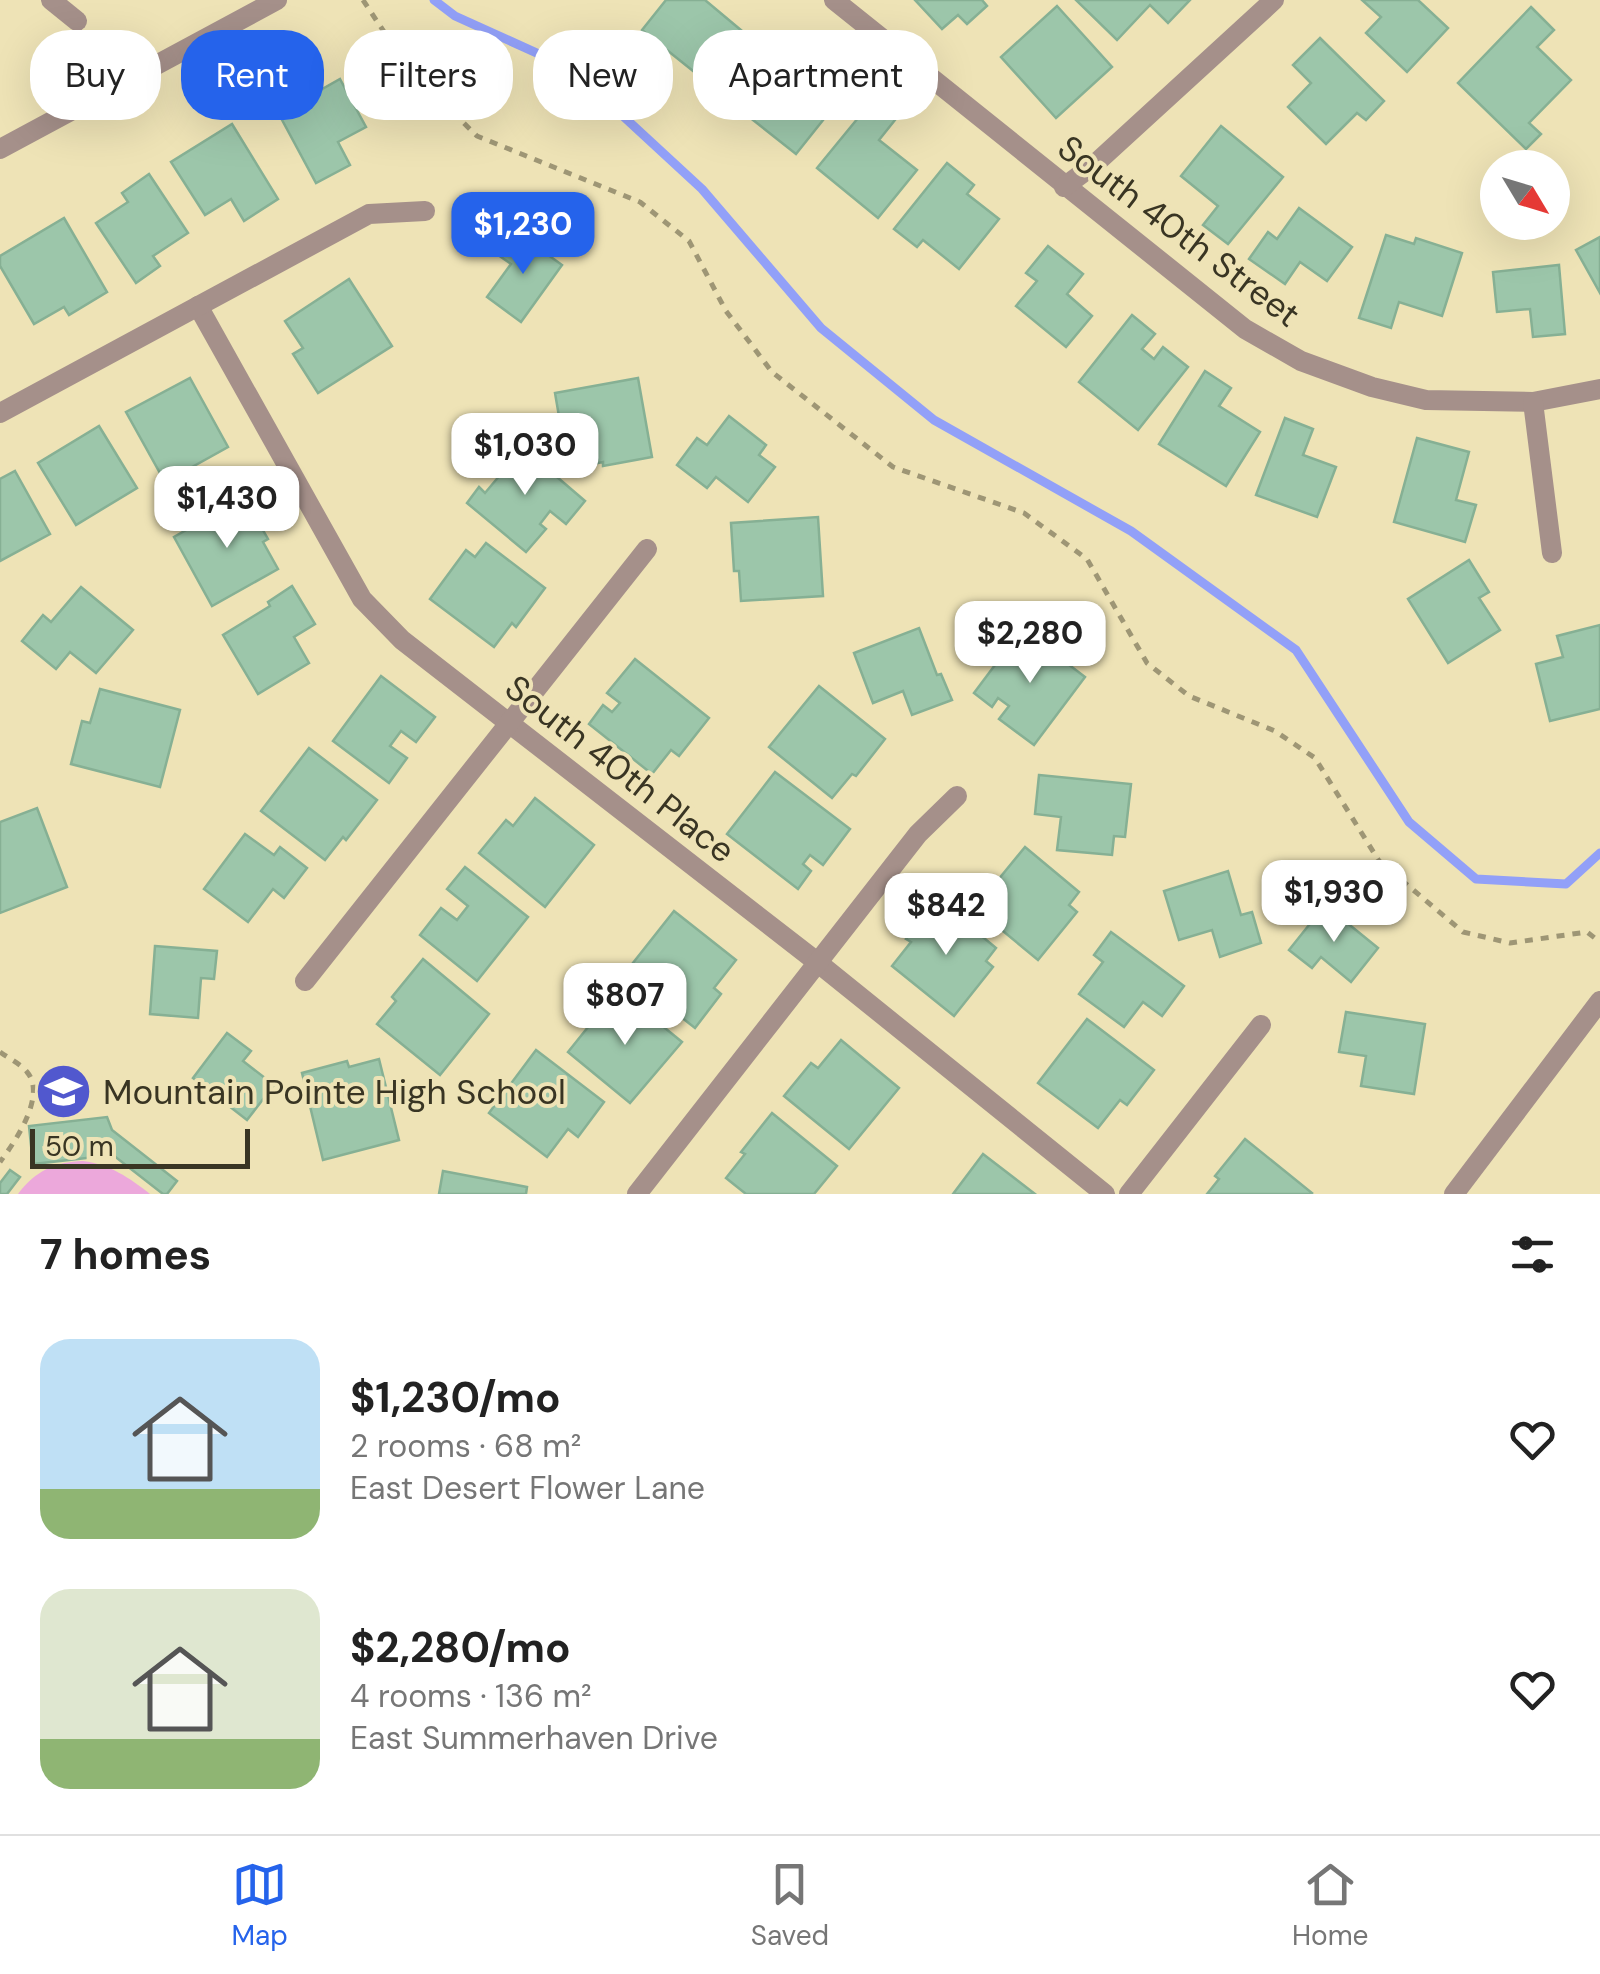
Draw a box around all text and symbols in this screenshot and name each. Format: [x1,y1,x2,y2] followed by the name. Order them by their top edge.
[30,30,161,120] chip: Buy
[181,30,324,120] chip: Rent
[344,30,513,120] chip: Filters
[533,30,673,120] chip: New
[693,30,938,120] chip: Apartment
[1049,125,1309,337] street label: South 40th Street
[1480,150,1570,240] north arrow
[1480,150,1570,240] map controls
[442,192,604,277] pin: $1,230
[473,203,573,245] text: $1,230
[444,413,606,498] pin: $1,030
[473,424,577,466] text: $1,030
[146,466,308,551] pin: $1,430
[176,477,278,519] text: $1,430
[949,601,1111,686] pin: $2,280
[977,612,1083,654] text: $2,280
[496,665,744,873] street label: South 40th Place
[1253,860,1415,945] pin: $1,930
[1284,871,1384,913] text: $1,930
[887,873,1005,958] pin: $842
[907,884,985,926] text: $842
[566,963,684,1048] pin: $807
[585,974,665,1016] text: $807
[34,1062,94,1122] school or university icon: Mountain Pointe High School
[103,1069,566,1115] place label: Mountain Pointe High School
[30,1124,250,1168] scale bar
[45,1128,114,1165] text: 50 m
[40,1227,211,1282] text: 7 homes
[1505,1227,1560,1282] icon: filters
[350,1370,561,1425] text: $1,230/mo
[120,1379,240,1499] icon: home
[1505,1412,1560,1467] icon: heart
[350,1425,581,1467] text: 2 rooms · 68 m²
[350,1467,705,1509] text: East Desert Flower Lane
[350,1620,571,1675] text: $2,280/mo
[120,1629,240,1749] icon: home
[1505,1662,1560,1717] icon: heart
[350,1675,592,1717] text: 4 rooms · 136 m²
[350,1717,718,1759] text: East Summerhaven Drive
[231,1857,288,1954] tab: Map
[751,1857,829,1954] tab: Saved
[1292,1857,1369,1954] tab: Home

